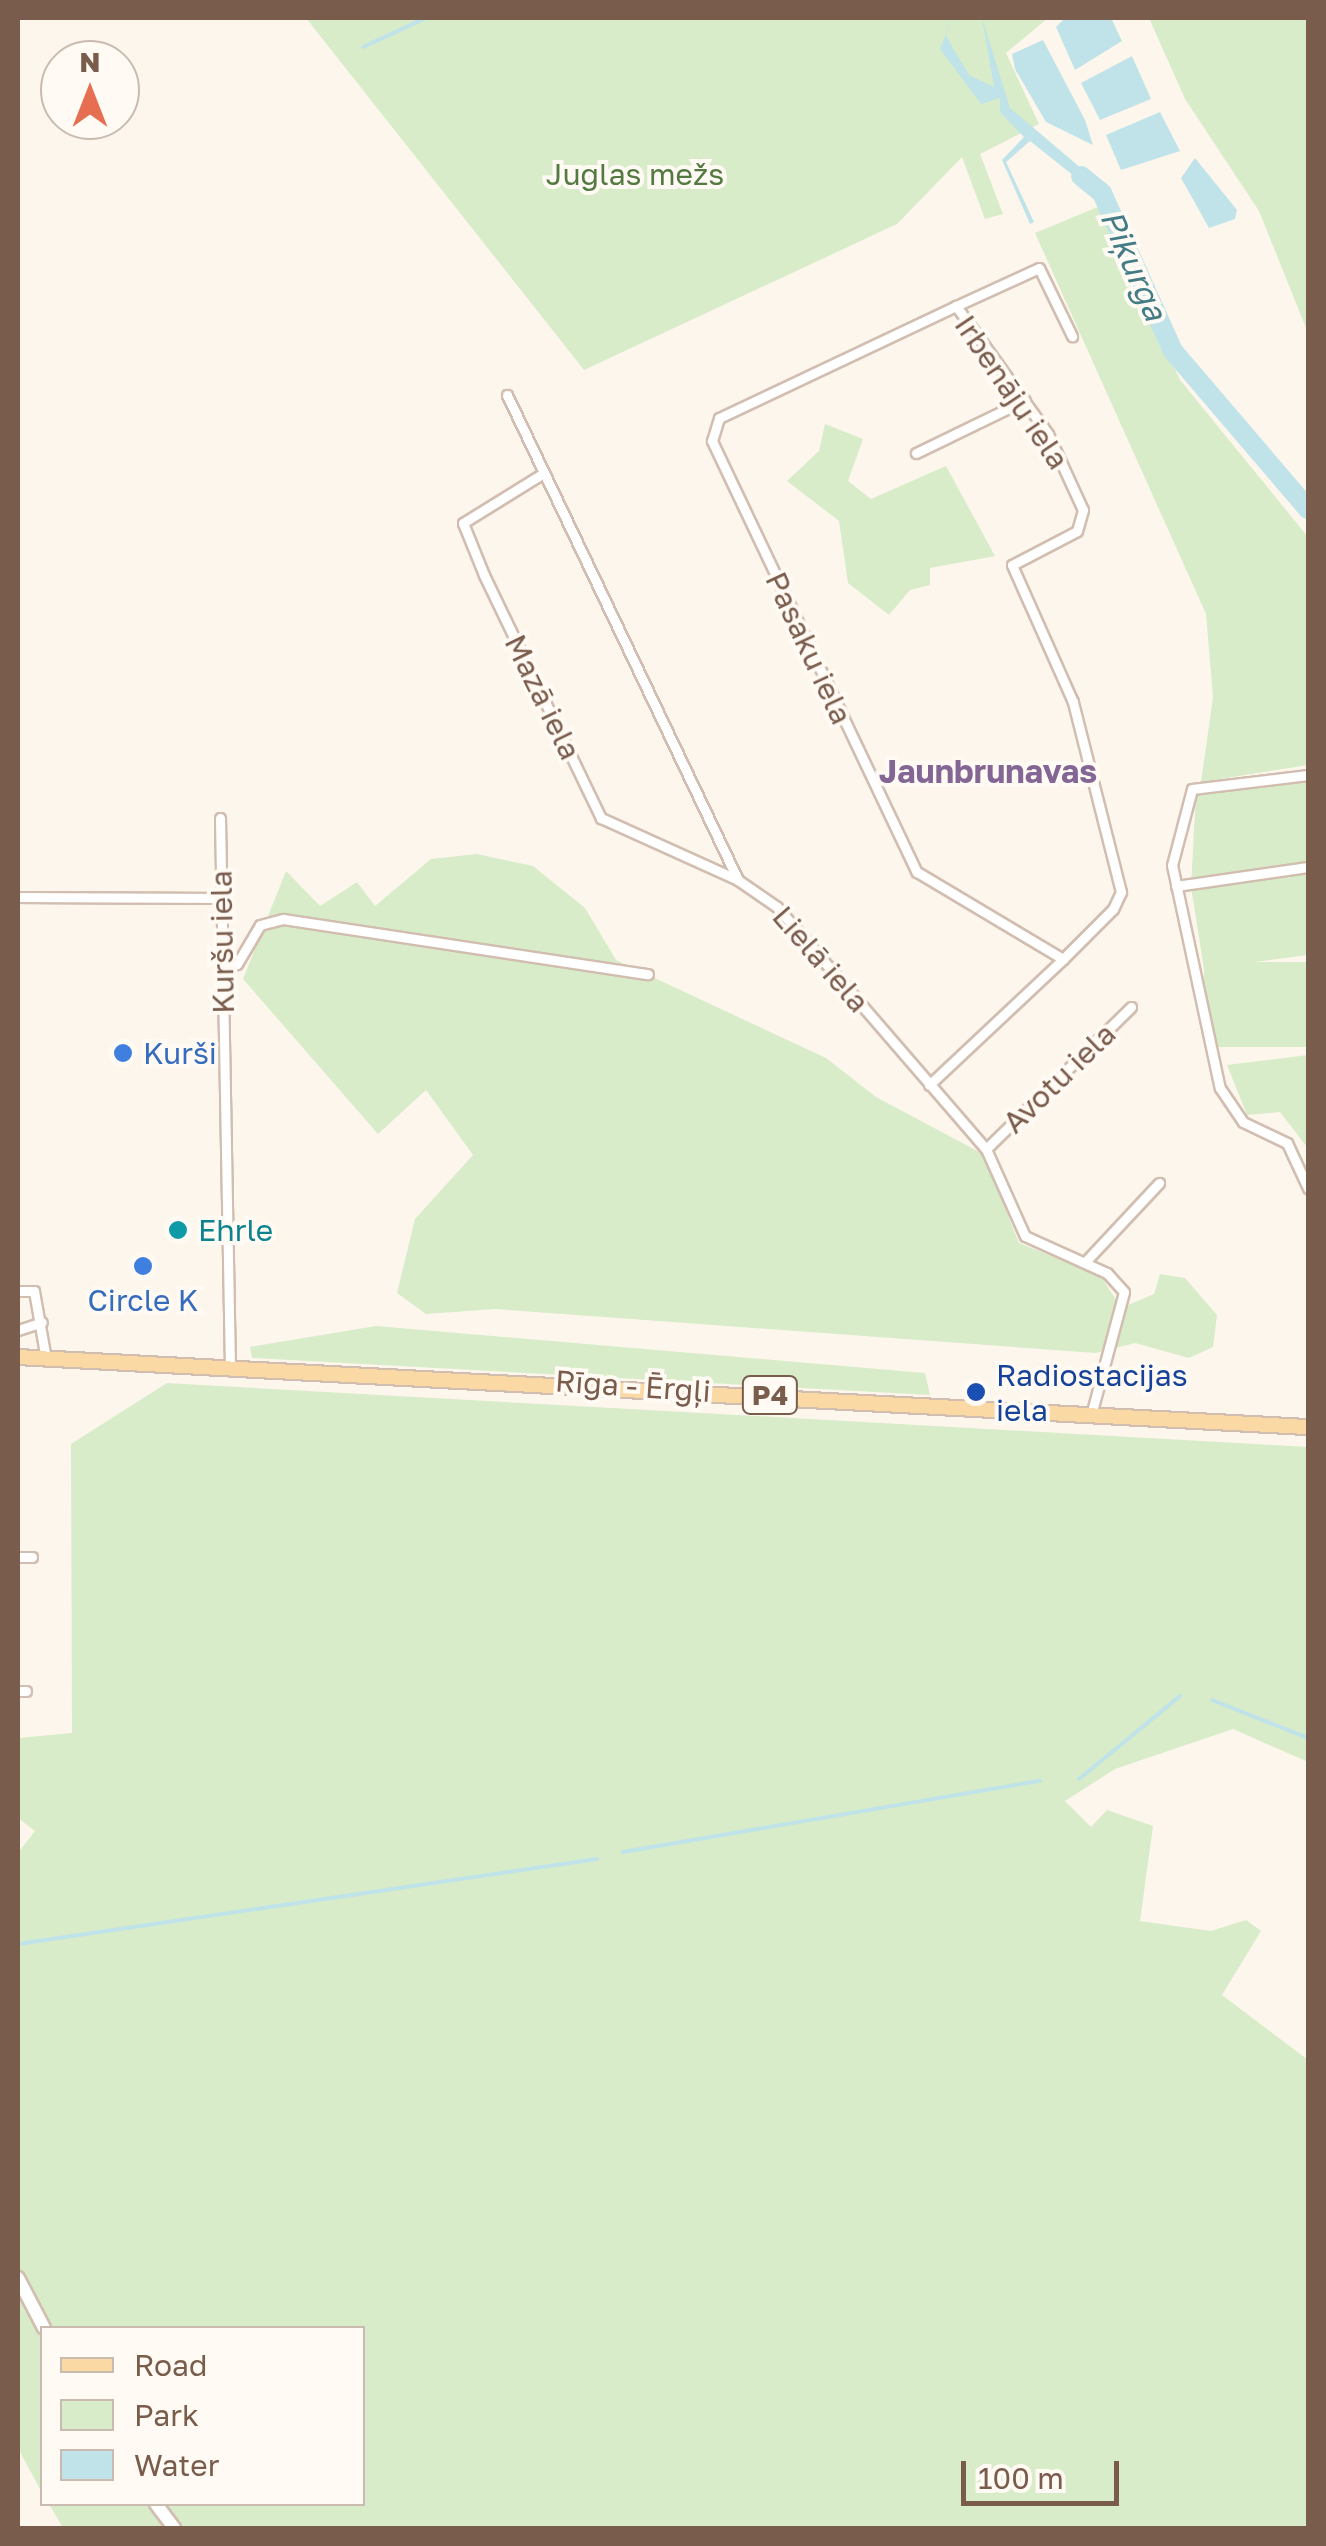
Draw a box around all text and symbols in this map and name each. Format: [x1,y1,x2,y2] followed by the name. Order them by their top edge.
[40,40,140,140] north arrow
[79,45,101,78] text: N
[546,156,724,192] park label: Juglas mežs
[1093,204,1175,326] water label: Piķurga
[947,308,1077,476] street label: Irbenāju iela
[758,566,860,730] street label: Pasaku iela
[497,629,589,765] street label: Mazā iela
[879,752,1097,790] district label: Jaunbrunavas
[203,870,241,1014] street label: Kuršu iela
[765,899,877,1019] street label: Lielā iela
[995,1016,1123,1140] street label: Avotu iela
[143,1035,217,1071] place label: Kurši
[112,1042,134,1064] marker: Kurši
[198,1212,273,1248] place label: Ehrle
[167,1219,189,1241] marker: Ehrle
[132,1255,154,1277] marker: Circle K
[87,1282,199,1318] place label: Circle K
[996,1357,1188,1428] place label: Radiostacijas iela
[554,1363,712,1409] street label: Rīga - Ērgļi
[740,1372,800,1418] road number: P4
[965,1381,987,1403] marker: Radiostacijas iela
[40,2326,365,2506] legend
[134,2347,208,2383] text: Road
[134,2397,199,2433] text: Park
[966,2441,1124,2503] scale bar
[134,2447,219,2483] text: Water
[978,2460,1064,2496] text: 100 m

